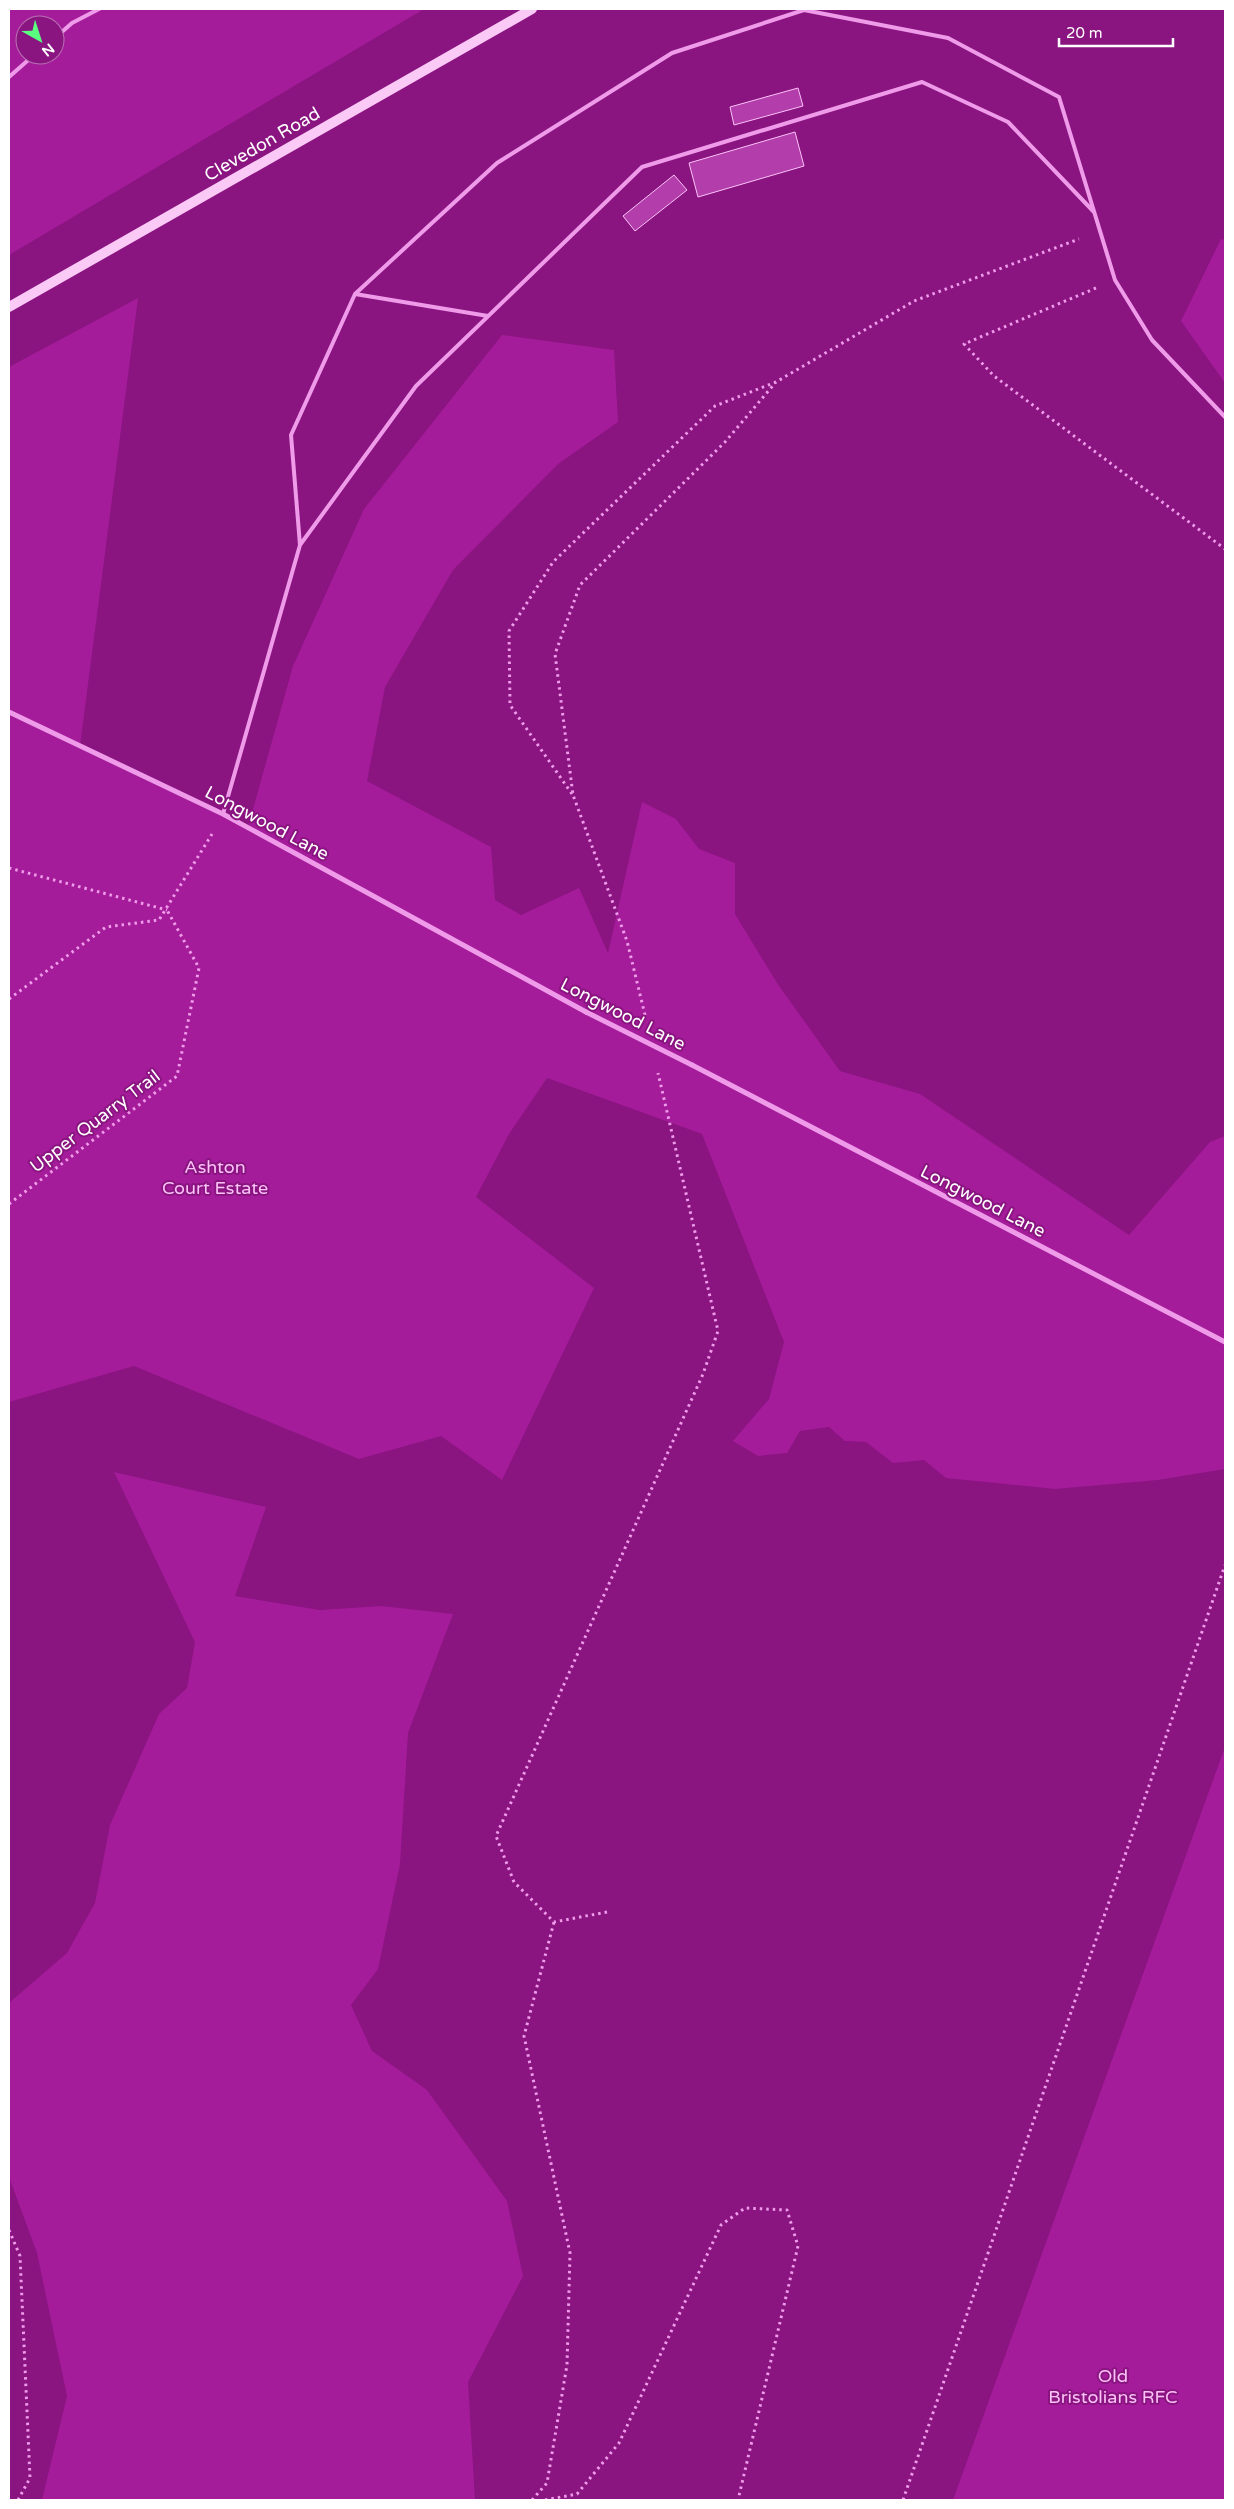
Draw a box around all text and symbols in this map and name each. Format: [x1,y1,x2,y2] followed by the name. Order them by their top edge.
[15,15,65,65] north arrow
[1059,15,1173,47] scale bar
[1066,24,1103,42] text: 20 m
[38,40,58,60] text: N
[200,102,324,186] street label: Clevedon Road
[201,781,333,865] street label: Longwood Lane
[557,973,689,1055] street label: Longwood Lane
[26,1065,164,1177] street label: Upper Quarry Trail
[162,1156,268,1199] park label: Ashton Court Estate
[917,1160,1049,1242] street label: Longwood Lane
[1048,2365,1178,2408] park label: Old Bristolians RFC

